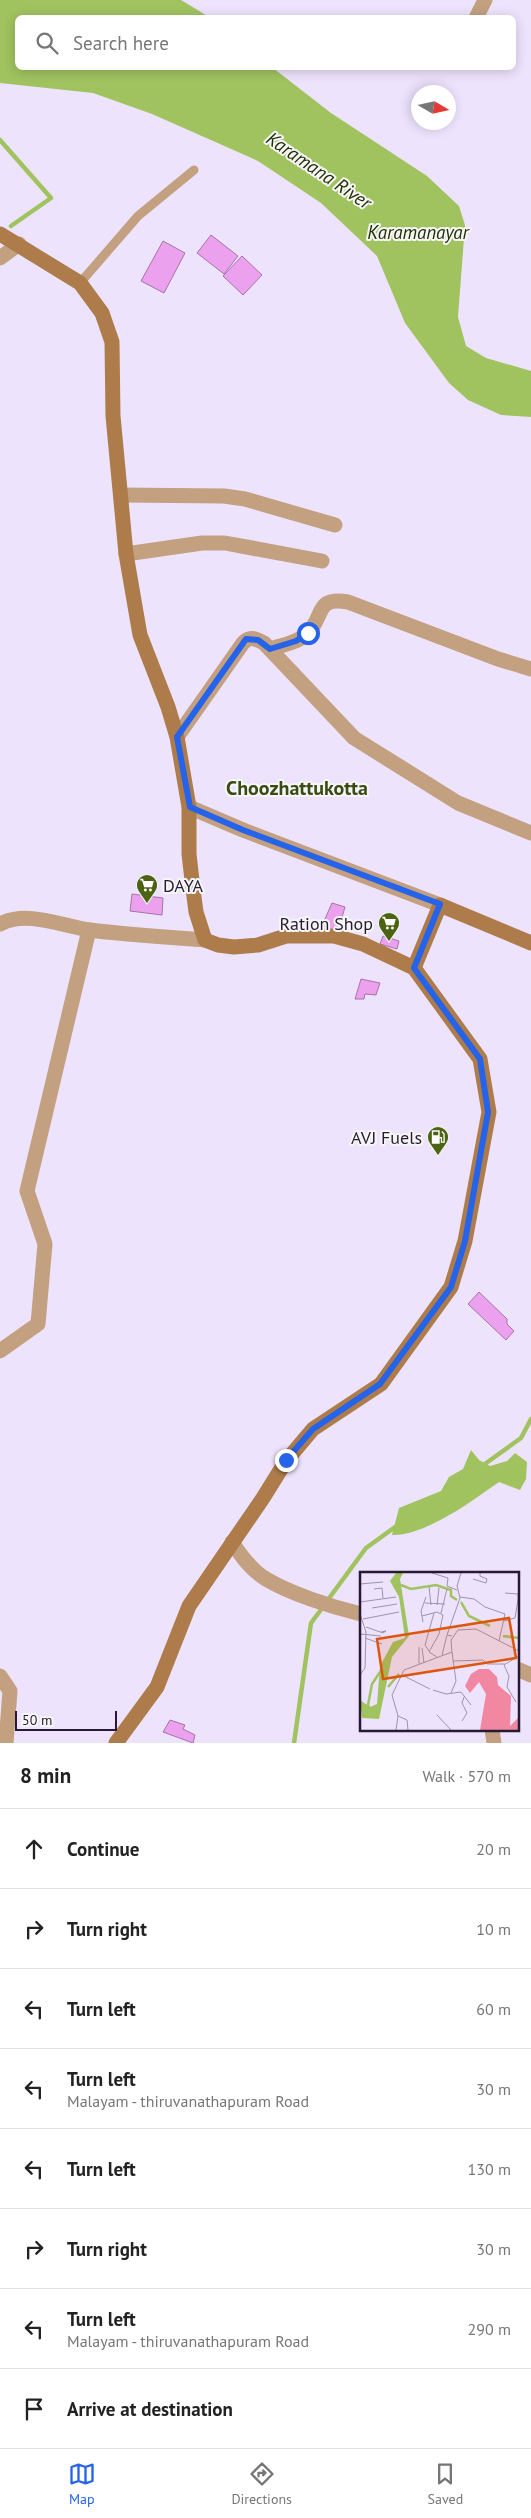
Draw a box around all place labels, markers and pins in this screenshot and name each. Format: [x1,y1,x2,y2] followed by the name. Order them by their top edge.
[135,873,159,904] supermarket icon: DAYA
[163,874,203,897] place label: DAYA
[377,911,401,942] supermarket icon: Ration Shop
[280,912,373,935] place label: Ration Shop
[426,1125,450,1156] fuel station icon: AVJ Fuels
[351,1126,422,1149] place label: AVJ Fuels

